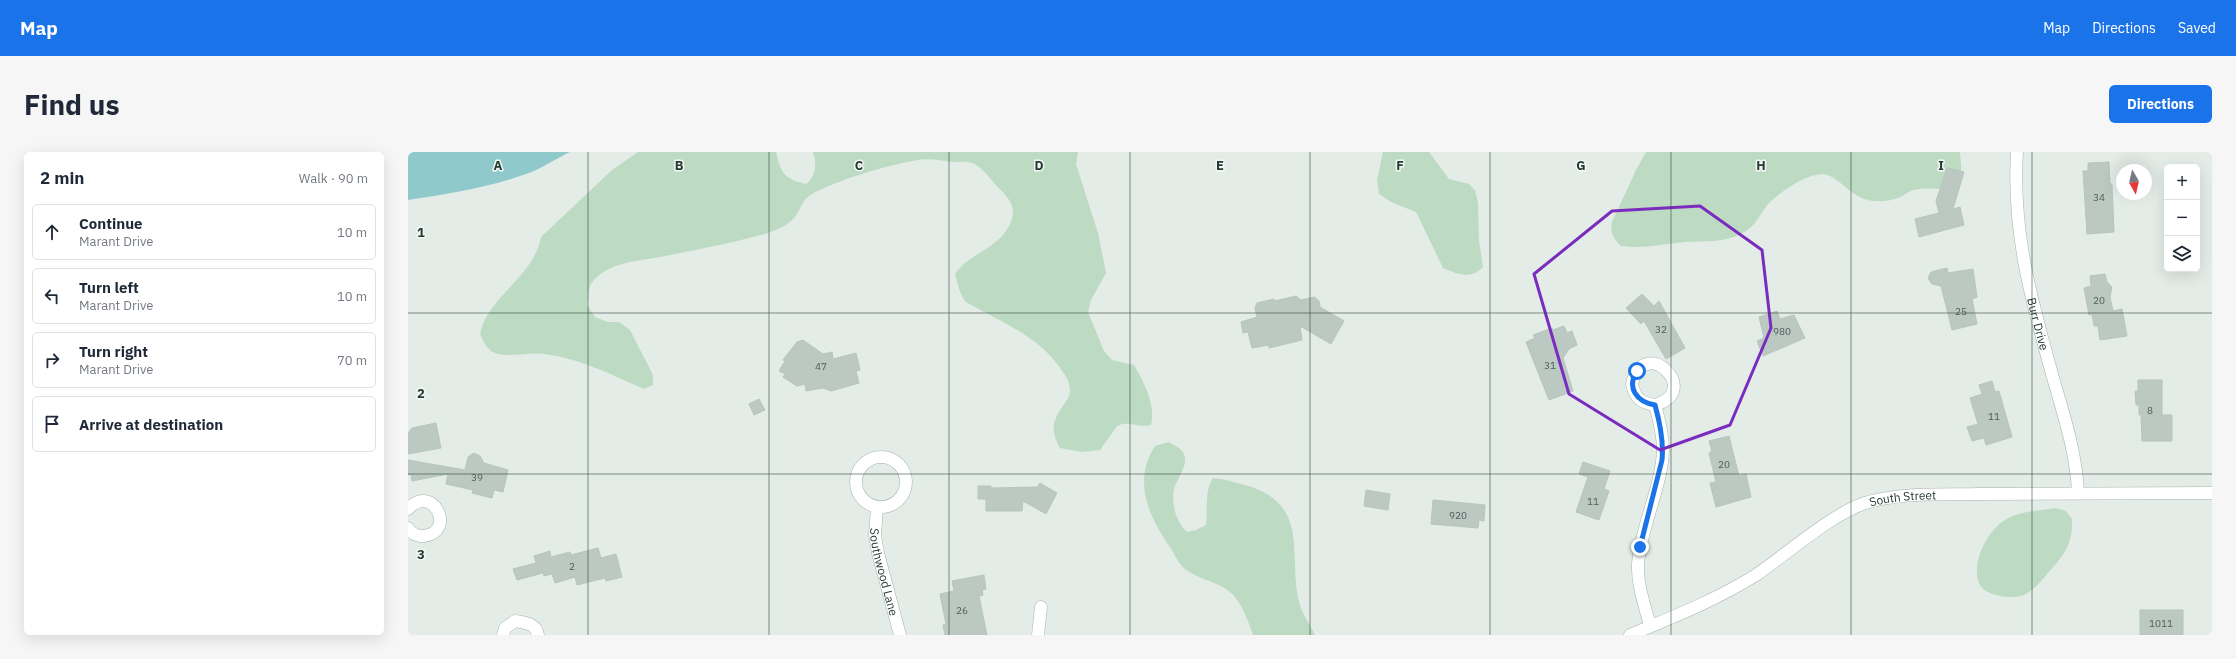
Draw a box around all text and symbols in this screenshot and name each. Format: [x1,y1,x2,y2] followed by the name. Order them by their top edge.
[20,16,58,40] text: Map
[2043,19,2070,37] text: Map
[2092,19,2156,37] text: Directions
[2178,19,2216,37] text: Saved
[2109,85,2212,123] button: Directions
[24,86,120,123] text: Find us
[494,157,503,174] text: A
[675,157,684,174] text: B
[855,157,864,174] text: C
[1034,157,1044,174] text: D
[1216,157,1224,174] text: E
[1396,157,1404,174] text: F
[1576,157,1586,174] text: G
[1756,157,1766,174] text: H
[1938,157,1944,174] text: I
[2116,164,2152,200] north arrow
[2164,164,2200,272] map controls
[2164,164,2200,200] button: +
[40,167,84,189] text: 2 min
[299,170,368,187] text: Walk · 90 m
[2093,191,2105,204] house number: 34
[2164,200,2200,236] button: −
[79,214,143,233] text: Continue
[41,221,63,243] icon: ahead
[337,224,367,241] text: 10 m
[417,224,425,241] text: 1
[79,233,153,250] text: Marant Drive
[2164,236,2200,272] button: layers
[79,278,139,297] text: Turn left
[41,285,63,307] icon: left
[337,288,367,305] text: 10 m
[2093,294,2105,307] house number: 20
[2024,296,2053,352] street label: Burr Drive
[79,297,153,314] text: Marant Drive
[1955,305,1967,318] house number: 25
[1655,323,1667,336] house number: 32
[1773,325,1791,338] house number: 980
[79,342,148,361] text: Turn right
[41,349,63,371] icon: right
[337,352,367,369] text: 70 m
[1544,359,1556,372] house number: 31
[815,360,827,373] house number: 47
[79,361,153,378] text: Marant Drive
[1628,362,1646,380] route start
[417,385,425,402] text: 2
[2147,404,2153,417] house number: 8
[1988,410,2000,423] house number: 11
[41,413,63,435] icon: arrive
[79,415,223,434] text: Arrive at destination
[1718,458,1730,471] house number: 20
[471,471,483,484] house number: 39
[1868,487,1936,509] street label: South Street
[1587,495,1599,508] house number: 11
[1449,509,1467,522] house number: 920
[868,527,902,618] street label: Southwood Lane
[1631,538,1649,556] route end
[417,546,425,563] text: 3
[569,560,575,573] house number: 2
[956,604,968,617] house number: 26
[2149,617,2173,630] house number: 1011

